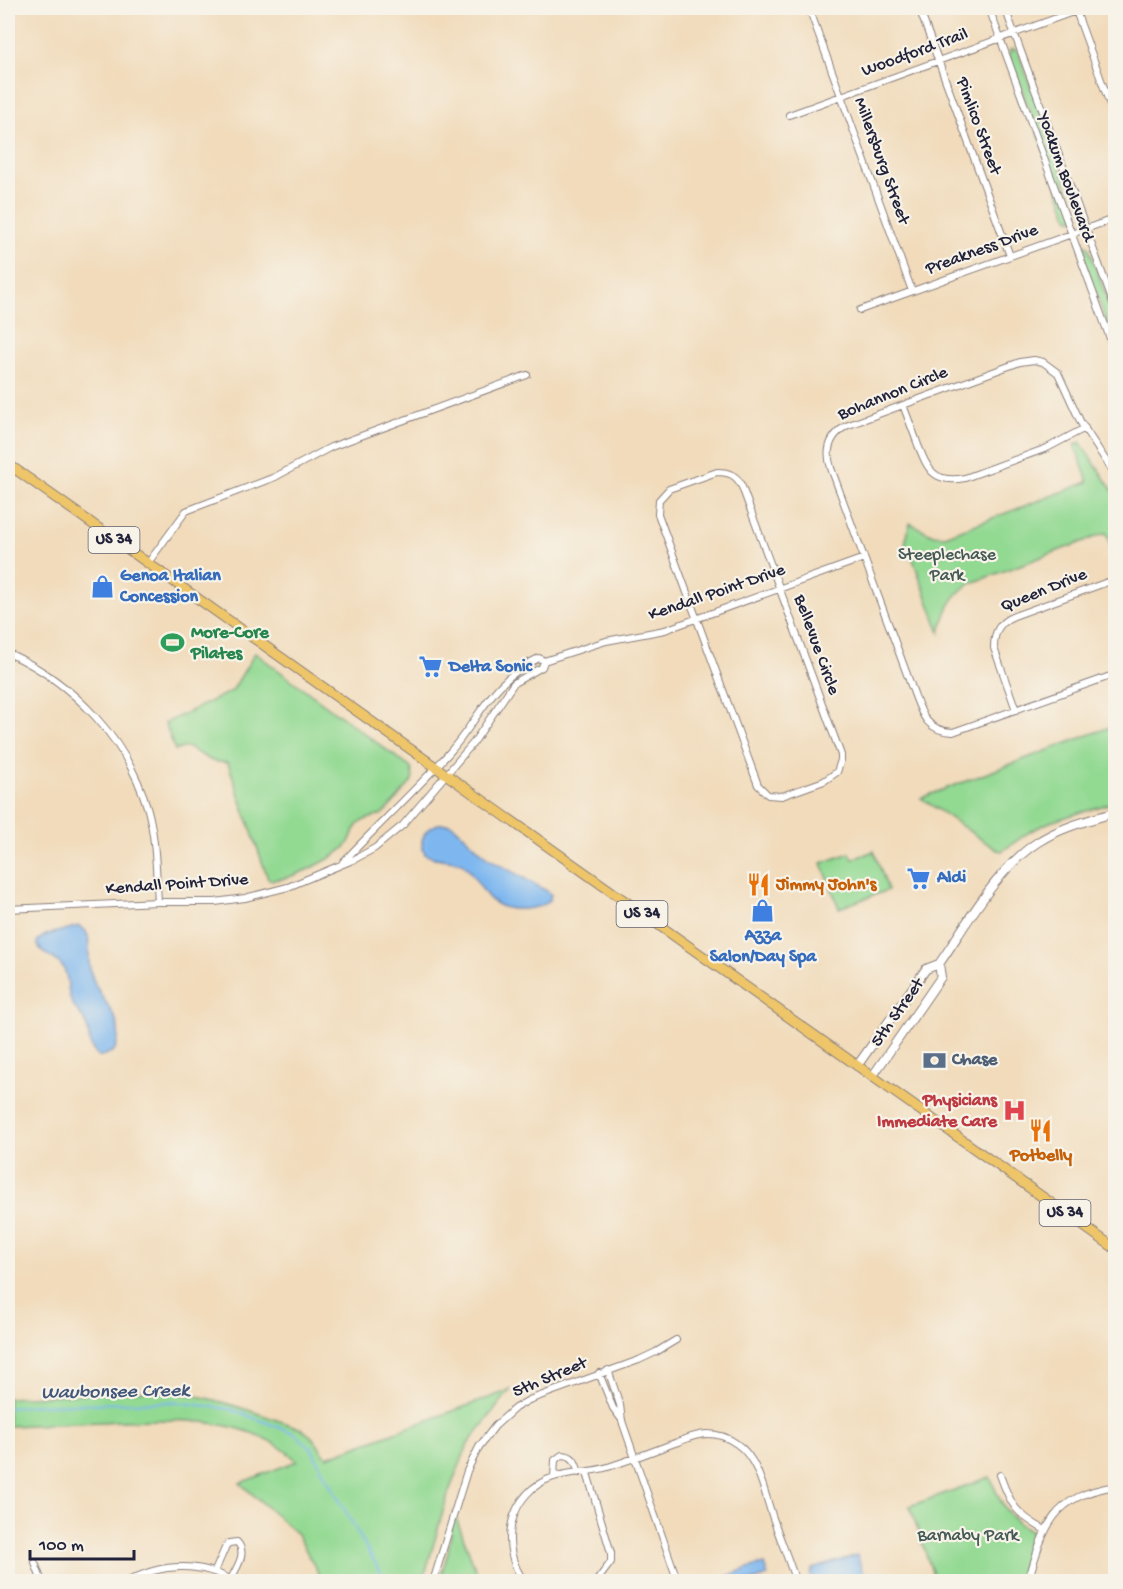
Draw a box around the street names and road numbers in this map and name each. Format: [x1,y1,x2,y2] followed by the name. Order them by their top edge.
[859,24,971,82] street label: Woodford Trail
[950,73,1006,179] street label: Pimlico Street
[848,95,914,229] street label: Millersburg Street
[1031,107,1099,246] street label: Yoakum Boulevard
[922,220,1042,280] street label: Preakness Drive
[834,362,952,426] street label: Bohannon Circle
[88,527,140,553] road number: US 34
[646,560,789,626] street label: Kendall Point Drive
[998,564,1091,618] street label: Queen Drive
[788,591,844,699] street label: Bellevue Circle
[105,869,250,900] street label: Kendall Point Drive
[616,901,668,927] road number: US 34
[867,973,930,1051] street label: 5th Street
[1040,1200,1090,1226] road number: US 34
[510,1352,592,1403] street label: 5th Street

